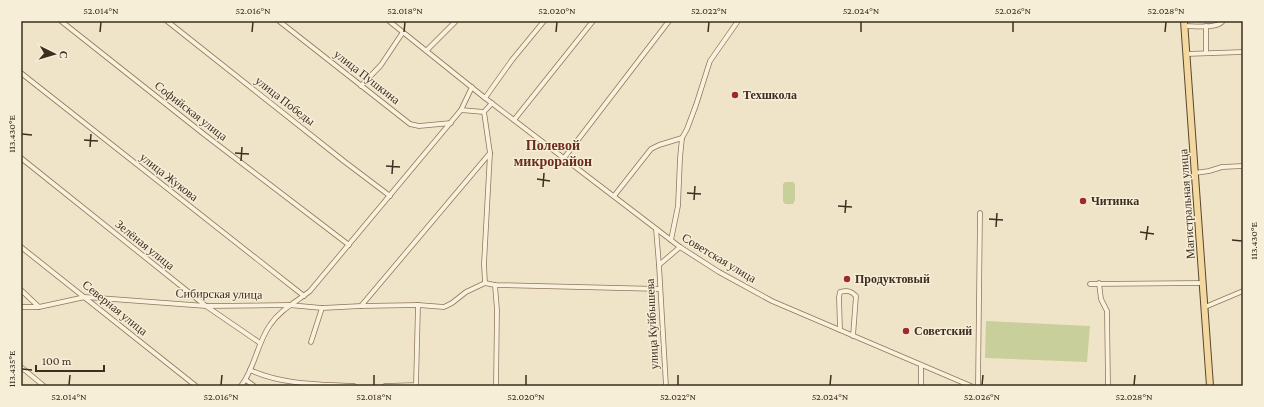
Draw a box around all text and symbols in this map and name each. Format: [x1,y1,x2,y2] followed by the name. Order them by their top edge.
[83,5,119,16] text: 52.014°N
[235,5,271,16] text: 52.016°N
[387,5,423,16] text: 52.018°N
[538,5,576,16] text: 52.020°N
[691,5,728,16] text: 52.022°N
[843,5,880,16] text: 52.024°N
[995,5,1032,16] text: 52.026°N
[1148,5,1185,16] text: 52.028°N
[34,34,74,74] north arrow
[331,47,403,107] street label: улица Пушкина
[58,50,70,59] text: С
[252,73,318,129] street label: улица Победы
[152,78,231,144] street label: Софийская улица
[743,88,797,102] place label: Техшкола
[730,90,740,100] marker: Техшкола
[6,115,17,153] text: 113.430°E
[514,137,592,169] district label: Полевой микрорайон
[1176,148,1198,259] street label: Магистральная улица
[137,150,201,205] street label: улица Жукова
[1091,194,1139,208] place label: Читинка
[1078,196,1088,206] marker: Читинка
[113,217,178,273] street label: Зелёная улица
[1248,222,1259,260] text: 113.430°E
[679,230,759,286] street label: Советская улица
[855,272,930,286] place label: Продуктовый
[842,274,852,284] marker: Продуктовый
[80,278,151,339] street label: Северная улица
[643,278,661,370] street label: улица Куйбышева
[176,286,263,302] street label: Сибирская улица
[914,324,972,338] place label: Советский
[901,326,911,336] marker: Советский
[36,347,104,373] scale bar
[6,350,17,387] text: 113.435°E
[42,354,72,368] text: 100 m
[51,391,87,402] text: 52.014°N
[203,391,239,402] text: 52.016°N
[356,391,392,402] text: 52.018°N
[507,391,545,402] text: 52.020°N
[660,391,697,402] text: 52.022°N
[812,391,849,402] text: 52.024°N
[964,391,1001,402] text: 52.026°N
[1116,391,1153,402] text: 52.028°N

